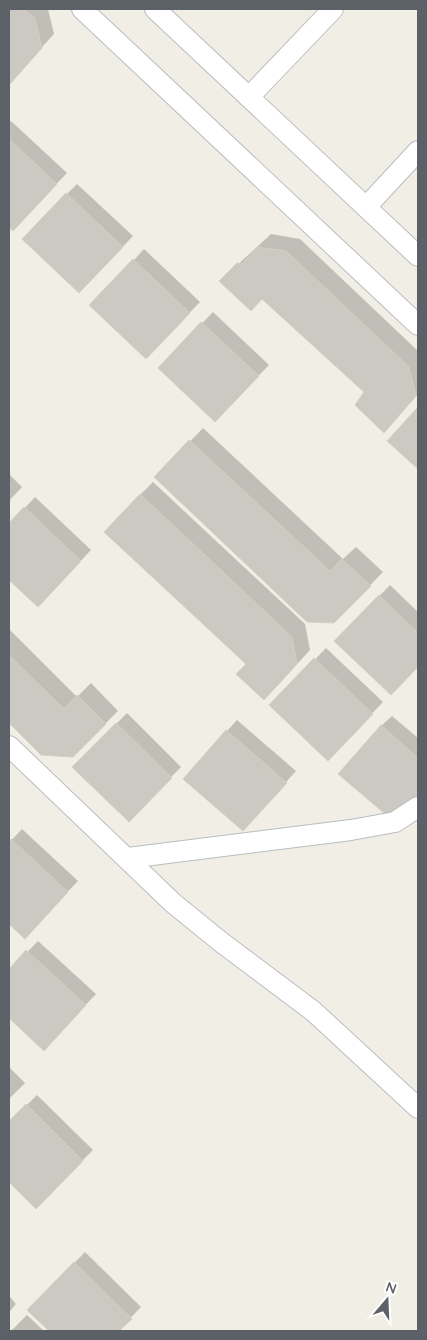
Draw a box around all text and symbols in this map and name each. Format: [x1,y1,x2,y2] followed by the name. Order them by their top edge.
[362,1275,412,1325] north arrow
[383,1278,399,1298] text: N

